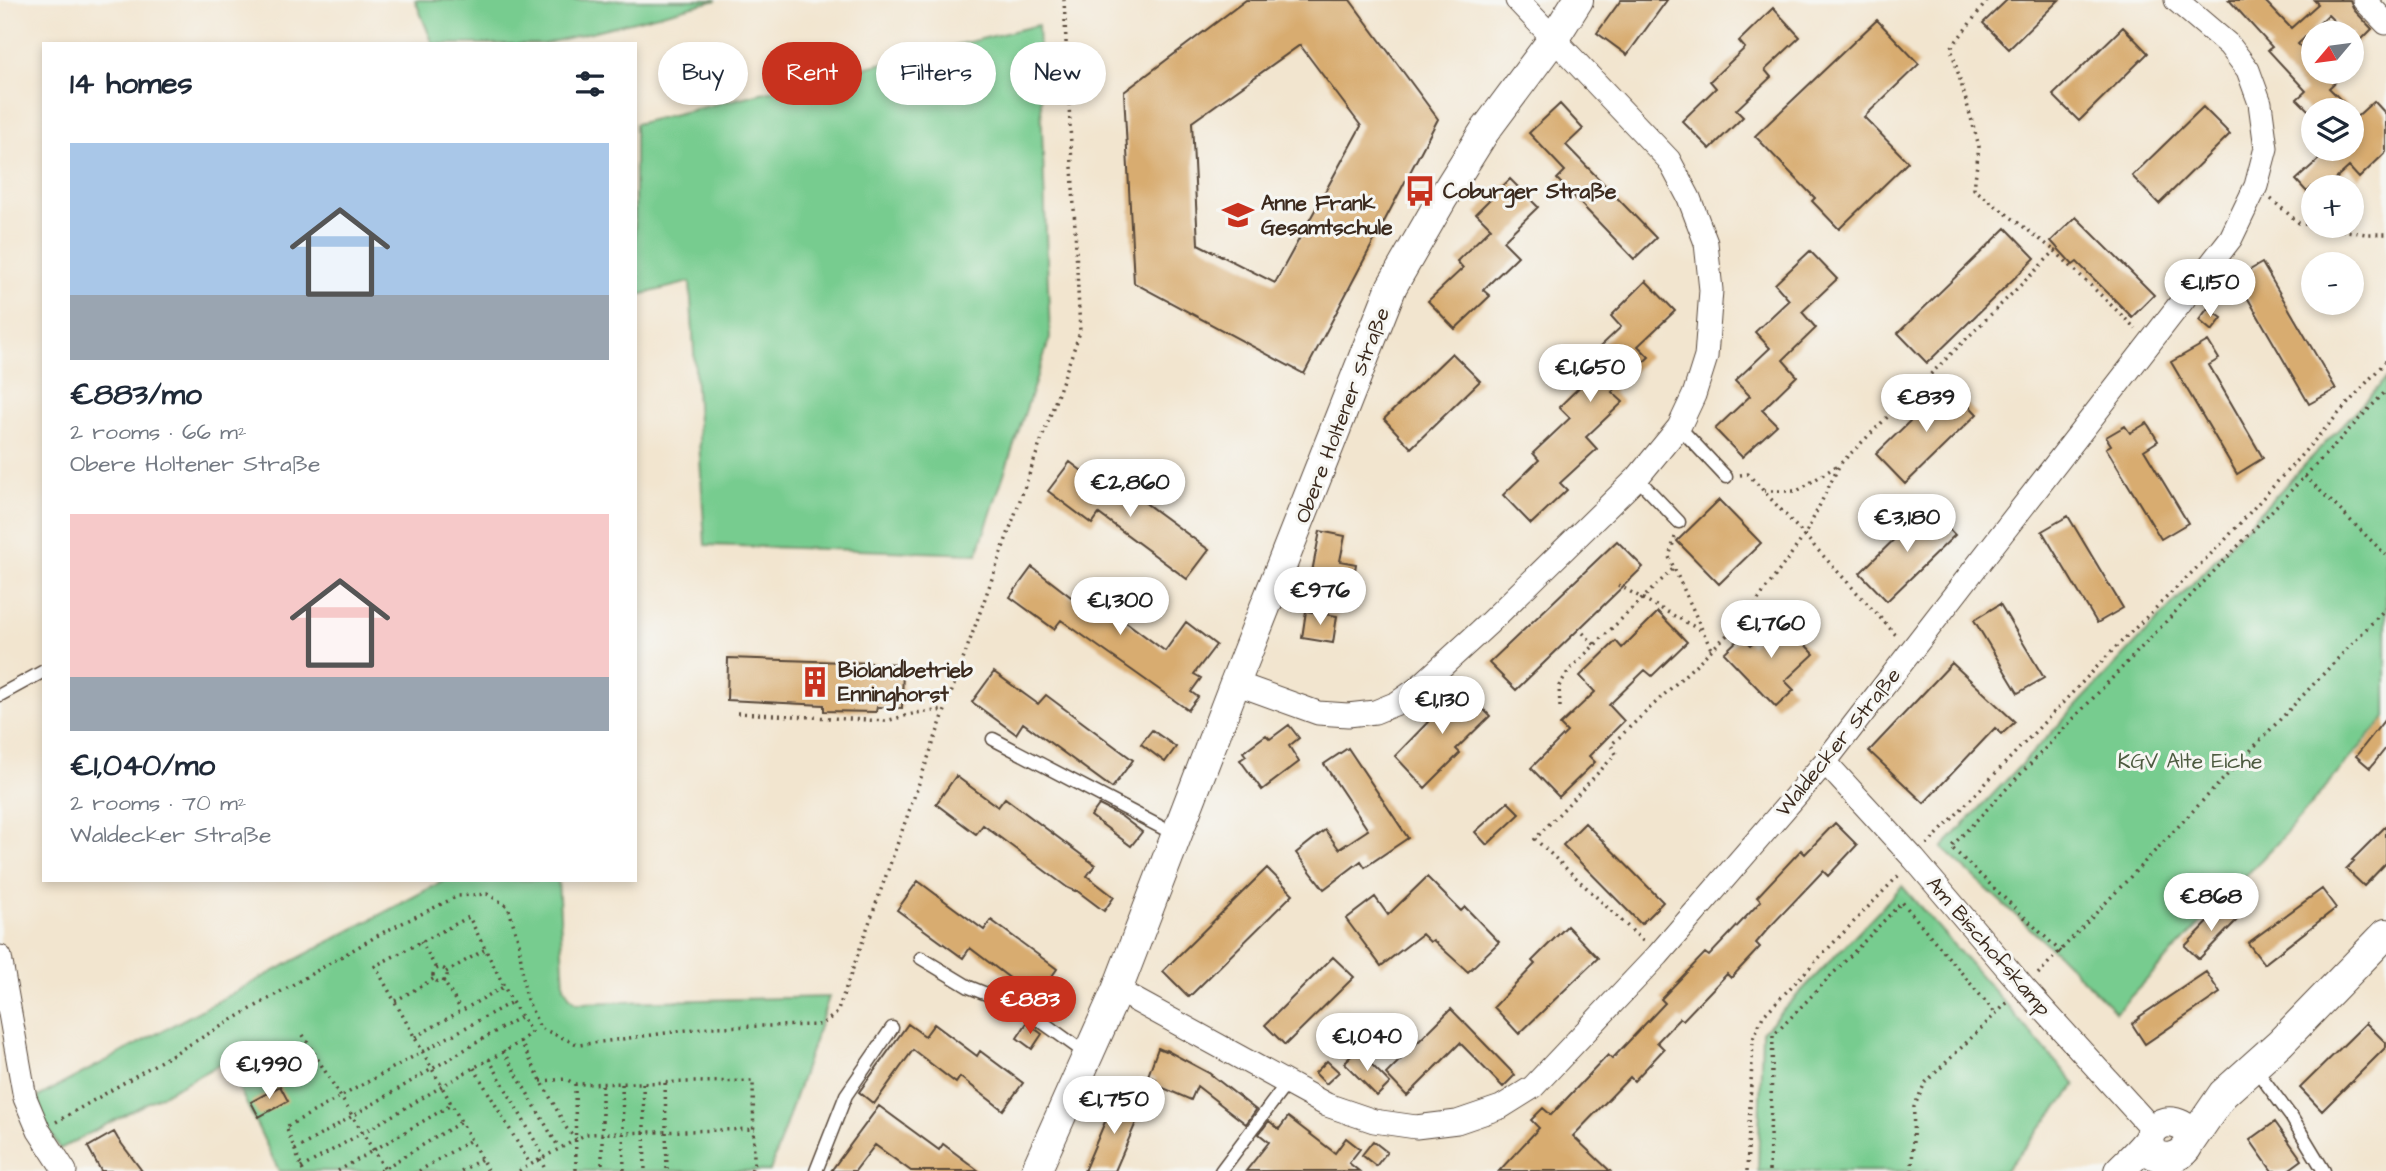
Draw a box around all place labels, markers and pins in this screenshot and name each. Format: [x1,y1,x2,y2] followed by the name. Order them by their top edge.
[1403,174,1437,208] bus stop icon: Coburger Straße
[1443,177,1617,208] place label: Coburger Straße
[1261,189,1393,242] place label: Anne Frank Gesamtschule
[1221,198,1255,232] school or university icon: Anne Frank Gesamtschule
[2153,260,2267,319] pin: €1,150
[1533,344,1647,404] pin: €1,650
[1885,374,1967,434] pin: €839
[1073,460,1187,519] pin: €2,860
[1850,494,1964,554] pin: €3,180
[1279,568,1361,627] pin: €976
[1063,578,1177,637] pin: €1,300
[1714,600,1828,660] pin: €1,760
[838,656,973,711] place label: Biolandbetrieb Enninghorst
[798,665,832,699] building icon: Biolandbetrieb Enninghorst
[1385,676,1499,736] pin: €1,130
[2170,874,2252,933] pin: €868
[989,976,1071,1036] pin: €883
[1310,1014,1424,1073] pin: €1,040
[212,1042,326,1101] pin: €1,990
[1057,1076,1171,1136] pin: €1,750

